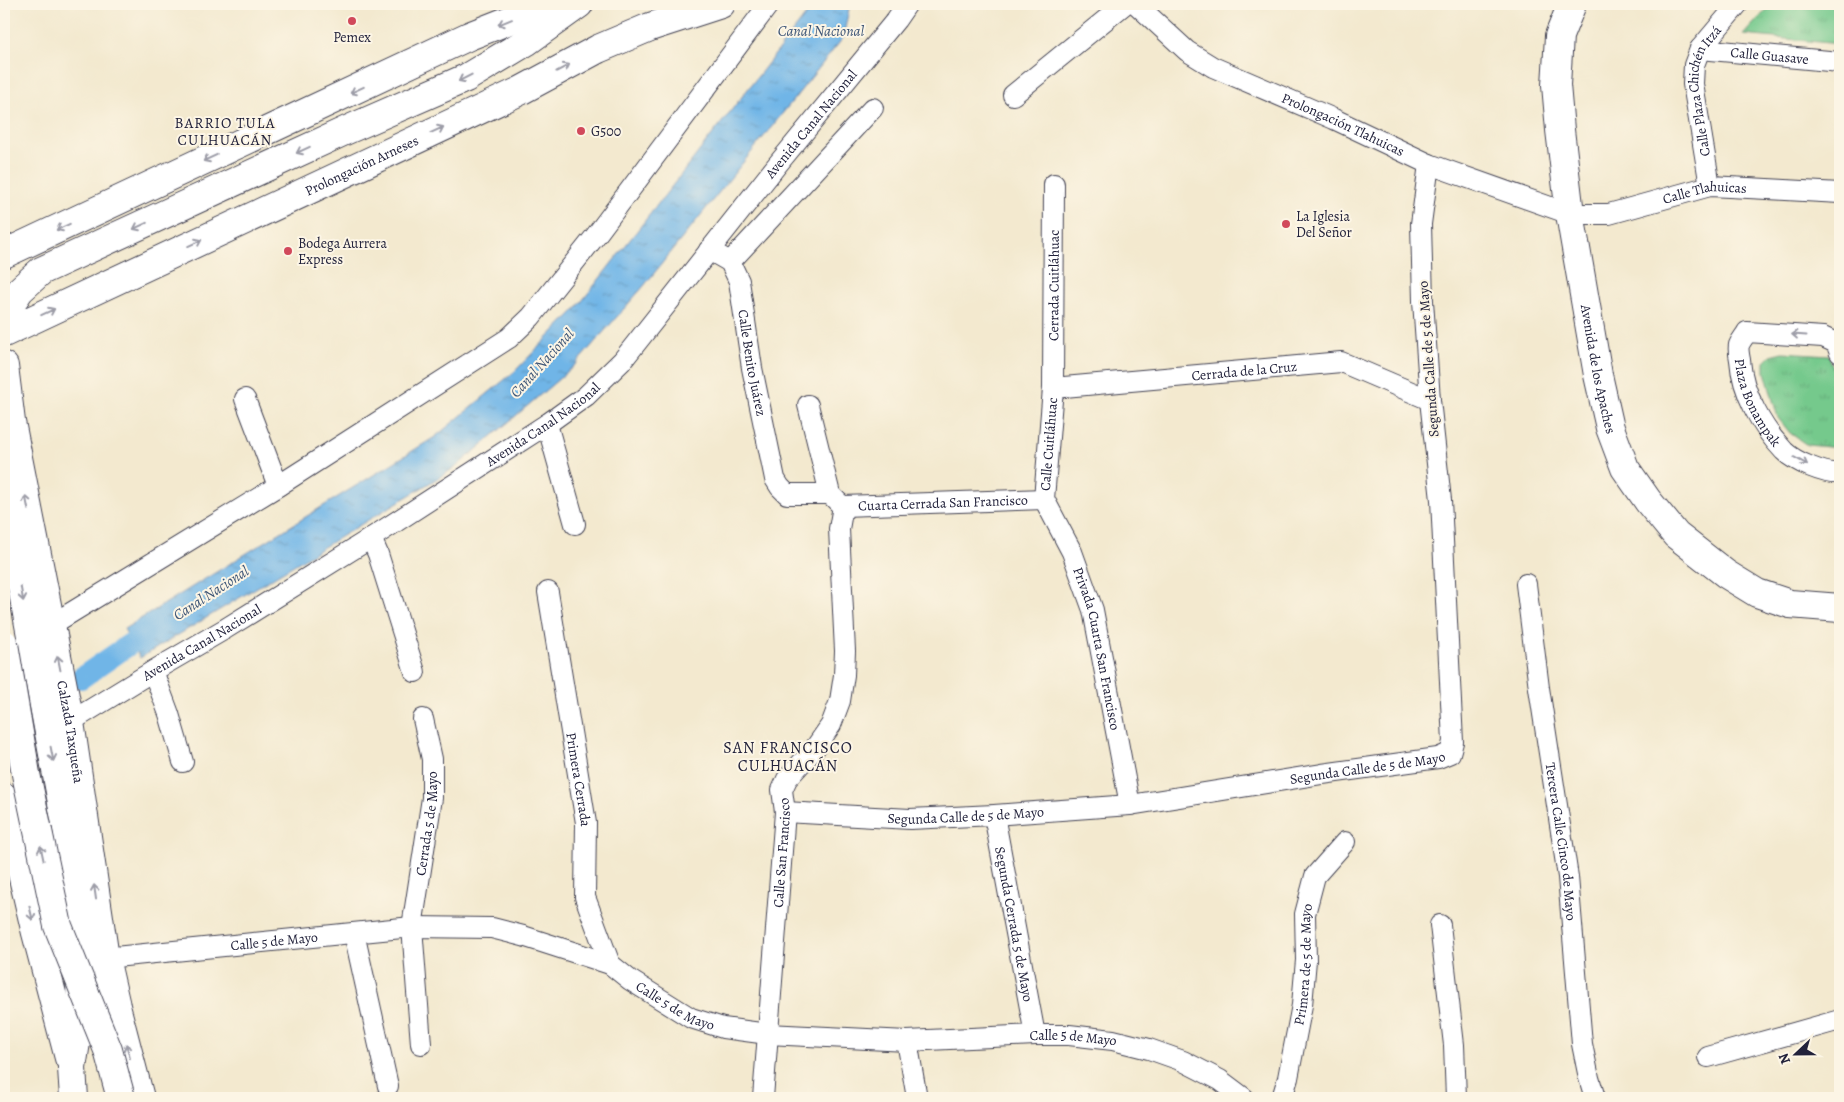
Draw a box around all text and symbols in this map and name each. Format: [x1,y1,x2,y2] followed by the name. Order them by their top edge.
[346,15,358,27] marker: Pemex
[498,18,513,27] one-way arrow
[778,21,865,41] water label: Canal Nacional
[1684,21,1726,158] street label: Calle Plaza Chichén Itzá
[333,28,371,47] place label: Pemex
[1730,43,1810,69] street label: Calle Guasave
[555,63,570,72] one-way arrow
[760,65,862,183] street label: Avenida Canal Nacional
[458,74,473,83] one-way arrow
[350,85,365,95] one-way arrow
[1278,89,1407,161] street label: Prolongación Tlahuicas
[175,113,275,150] district label: BARRIO TULA CULHUACÁN
[591,122,621,141] place label: G500
[429,124,444,134] one-way arrow
[575,125,587,137] marker: G500
[302,131,422,201] street label: Prolongación Arneses
[296,146,311,155] one-way arrow
[203,154,218,164] one-way arrow
[1660,177,1747,209] street label: Calle Tlahuicas
[1296,207,1353,242] place label: La Iglesia Del Señor
[1280,218,1292,230] marker: La Iglesia Del Señor
[133,221,148,231] one-way arrow
[56,223,71,232] one-way arrow
[1044,230,1064,341] street label: Cerrada Cuitláhuac
[298,234,388,269] place label: Bodega Aurrera Express
[187,238,202,247] one-way arrow
[282,245,294,257] marker: Bodega Aurrera Express
[1414,280,1443,438] street label: Segunda Calle de 5 de Mayo
[1576,302,1620,437] street label: Avenida de los Apaches
[40,307,55,316] one-way arrow
[733,308,771,418] street label: Calle Benito Juárez
[506,324,579,402] water label: Canal Nacional
[1792,331,1808,340] one-way arrow
[1191,357,1298,385] street label: Cerrada de la Cruz
[1730,358,1785,451] street label: Plaza Bonampak
[482,378,605,472] street label: Avenida Canal Nacional
[1036,397,1062,492] street label: Calle Cuitláhuac
[1794,456,1809,466] one-way arrow
[858,491,1028,515] street label: Cuarta Cerrada San Francisco
[22,496,32,512] one-way arrow
[169,561,253,625] water label: Canal Nacional
[1068,564,1125,732] street label: Privada Cuarta San Francisco
[18,586,28,602] one-way arrow
[138,599,265,686] street label: Avenida Canal Nacional
[53,655,63,671] one-way arrow
[52,679,88,785] street label: Calzada Taxqueña
[561,731,595,827] street label: Primera Cerrada
[723,737,853,777] district label: SAN FRANCISCO CULHUACÁN
[48,745,58,761] one-way arrow
[1289,747,1448,789] street label: Segunda Calle de 5 de Mayo
[1541,761,1581,921] street label: Tercera Calle Cinco de Mayo
[411,771,442,877] street label: Cerrada 5 de Mayo
[769,797,795,908] street label: Calle San Francisco
[887,802,1045,829] street label: Segunda Calle de 5 de Mayo
[37,845,47,861] one-way arrow
[990,845,1038,1003] street label: Segunda Cerrada 5 de Mayo
[90,885,100,901] one-way arrow
[1289,901,1317,1027] street label: Primera de 5 de Mayo
[27,904,36,920] one-way arrow
[230,928,319,955] street label: Calle 5 de Mayo
[632,977,717,1035] street label: Calle 5 de Mayo
[1029,1026,1119,1051] street label: Calle 5 de Mayo
[1772,1030,1822,1080] north arrow
[122,1044,132,1060] one-way arrow
[1774,1050,1795,1067] text: N

